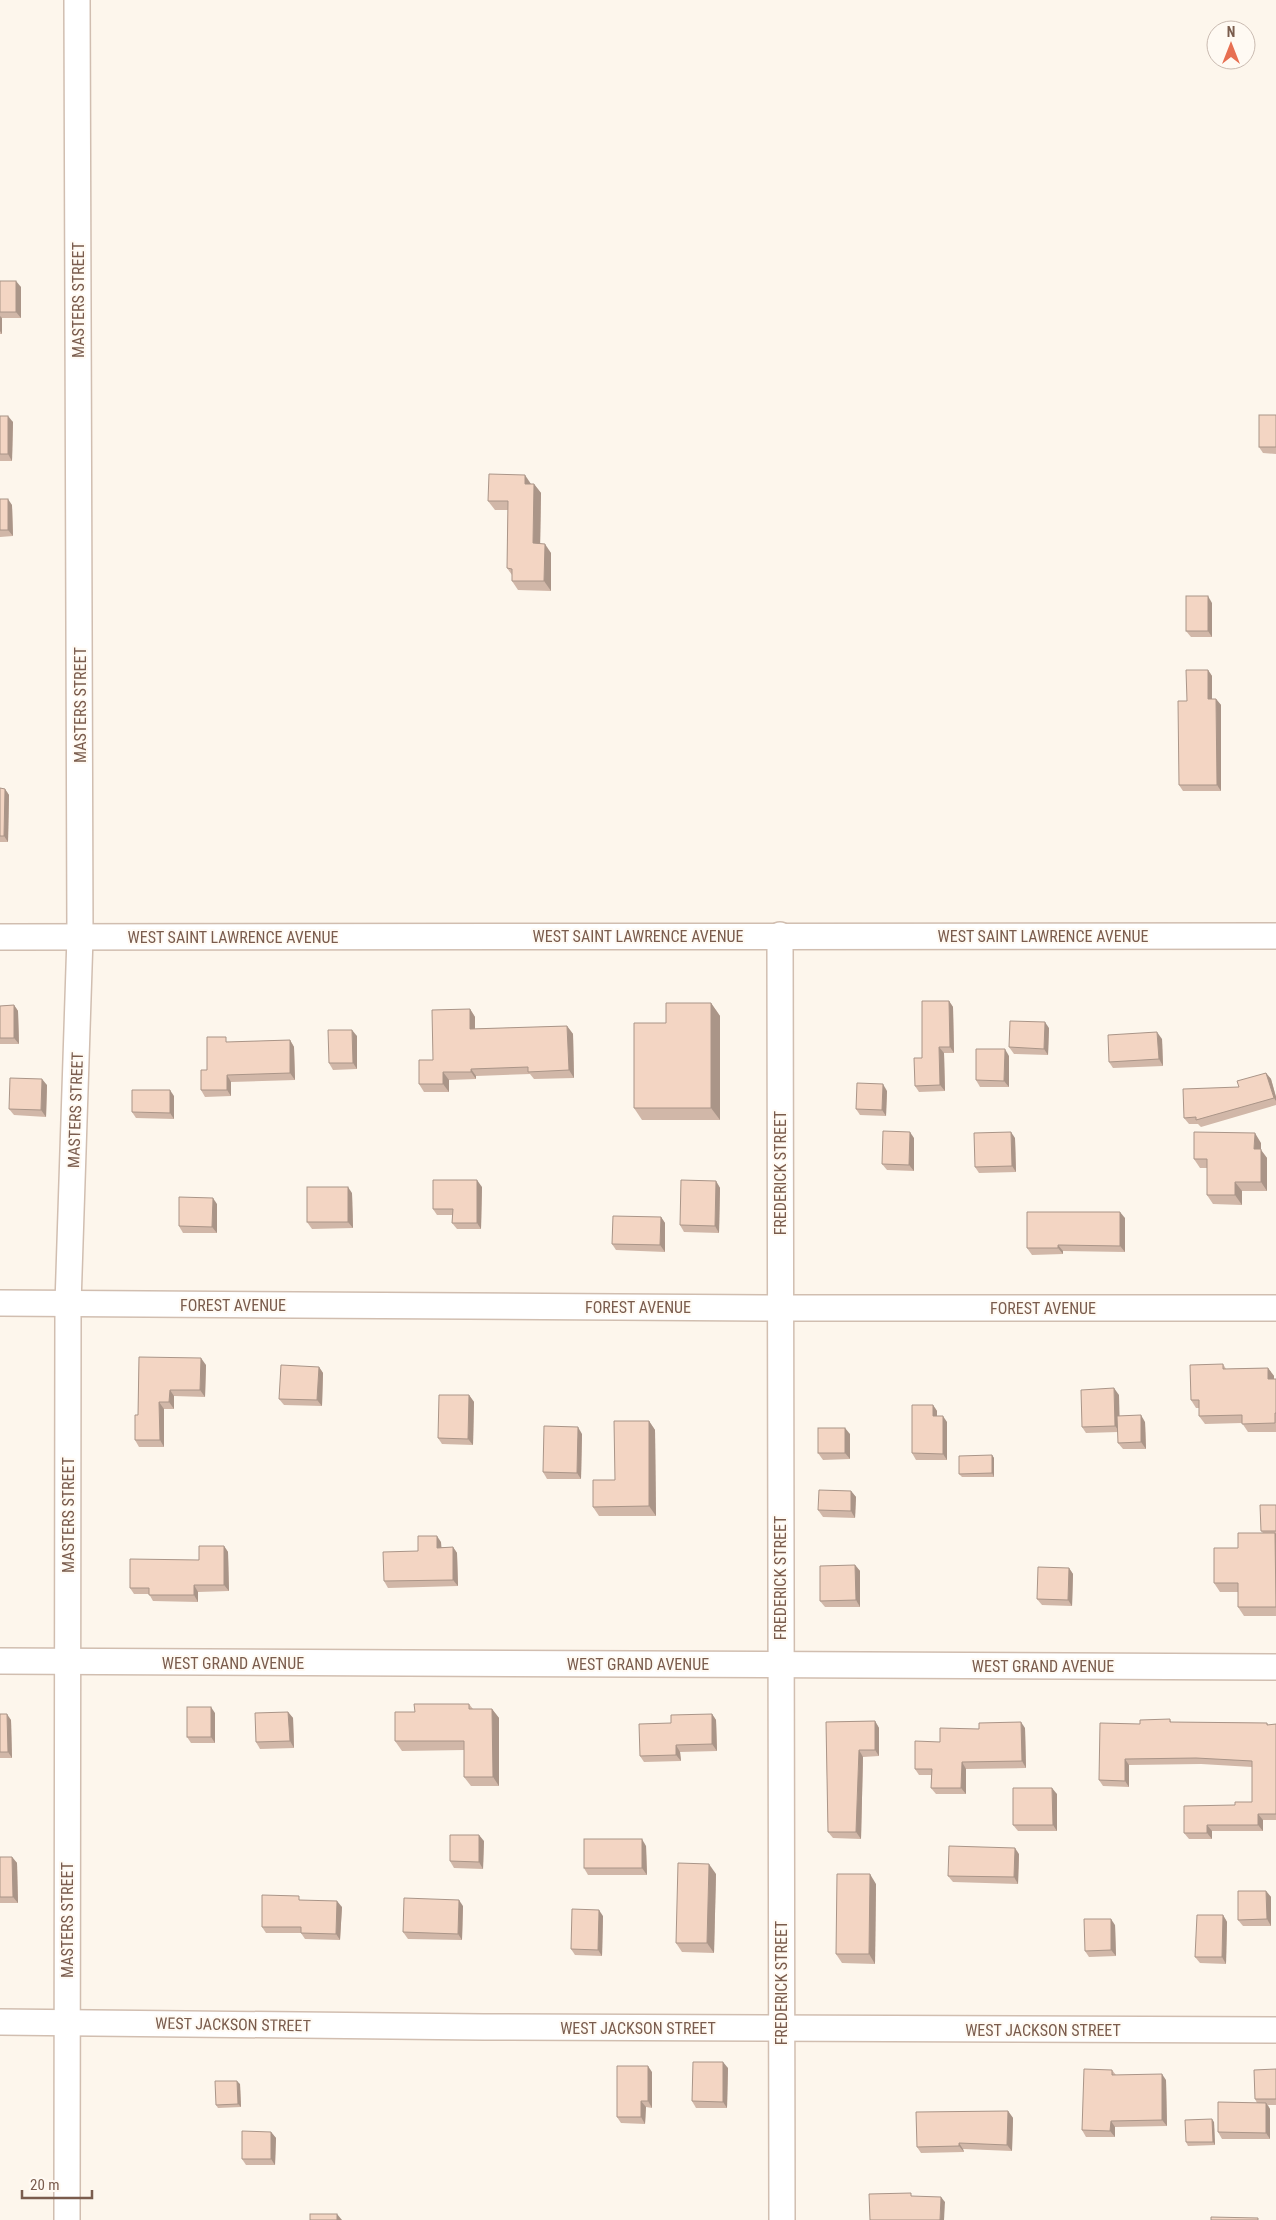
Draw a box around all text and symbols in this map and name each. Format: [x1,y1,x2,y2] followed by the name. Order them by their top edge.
[1206,20,1256,70] north arrow
[1227,24,1235,40] text: N
[69,242,88,358] street label: MASTERS STREET
[71,647,90,763] street label: MASTERS STREET
[532,927,744,946] street label: WEST SAINT LAWRENCE AVENUE
[937,927,1149,946] street label: WEST SAINT LAWRENCE AVENUE
[127,928,339,947] street label: WEST SAINT LAWRENCE AVENUE
[64,1052,87,1168] street label: MASTERS STREET
[771,1111,790,1235] street label: FREDERICK STREET
[180,1296,286,1315] street label: FOREST AVENUE
[585,1298,691,1317] street label: FOREST AVENUE
[990,1299,1096,1318] street label: FOREST AVENUE
[59,1457,78,1573] street label: MASTERS STREET
[771,1516,790,1640] street label: FREDERICK STREET
[162,1654,304,1673] street label: WEST GRAND AVENUE
[567,1655,709,1674] street label: WEST GRAND AVENUE
[972,1657,1114,1676] street label: WEST GRAND AVENUE
[58,1862,77,1978] street label: MASTERS STREET
[772,1921,791,2045] street label: FREDERICK STREET
[155,2014,311,2035] street label: WEST JACKSON STREET
[560,2019,716,2038] street label: WEST JACKSON STREET
[965,2021,1121,2040] street label: WEST JACKSON STREET
[22,2168,92,2200] scale bar
[30,2176,60,2194] text: 20 m

